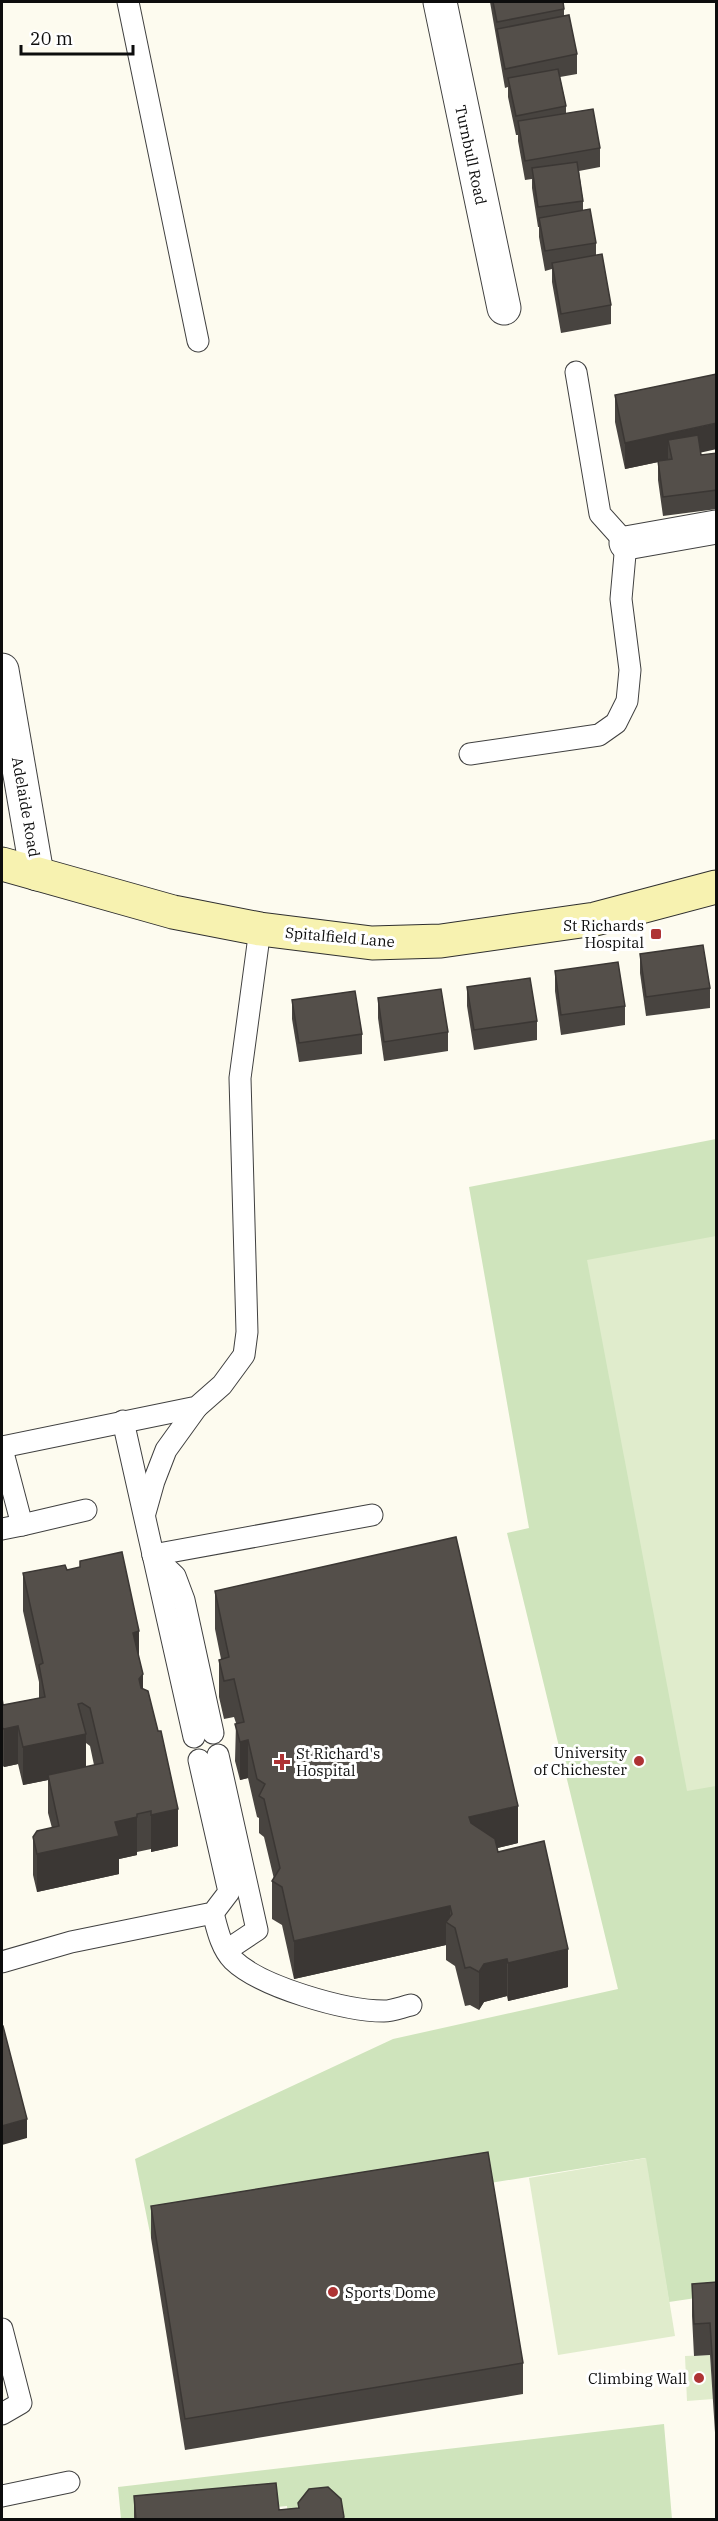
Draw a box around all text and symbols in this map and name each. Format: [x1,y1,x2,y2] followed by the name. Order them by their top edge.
[21,18,134,56] scale bar
[30,27,73,50] text: 20 m
[451,103,491,207] street label: Turnbull Road
[8,756,44,858] street label: Adelaide Road
[563,916,644,952] place label: St Richards Hospital
[284,923,396,951] street label: Spitalfield Lane
[649,927,663,941] marker: St Richards Hospital
[534,1743,627,1779] place label: University of Chichester
[296,1744,380,1780] place label: St Richard's Hospital
[273,1753,291,1771] marker: St Richard's Hospital
[632,1754,646,1768] marker: University of Chichester
[345,2283,436,2302] place label: Sports Dome
[326,2285,340,2299] marker: Sports Dome
[588,2369,687,2388] place label: Climbing Wall
[692,2371,706,2385] marker: Climbing Wall

